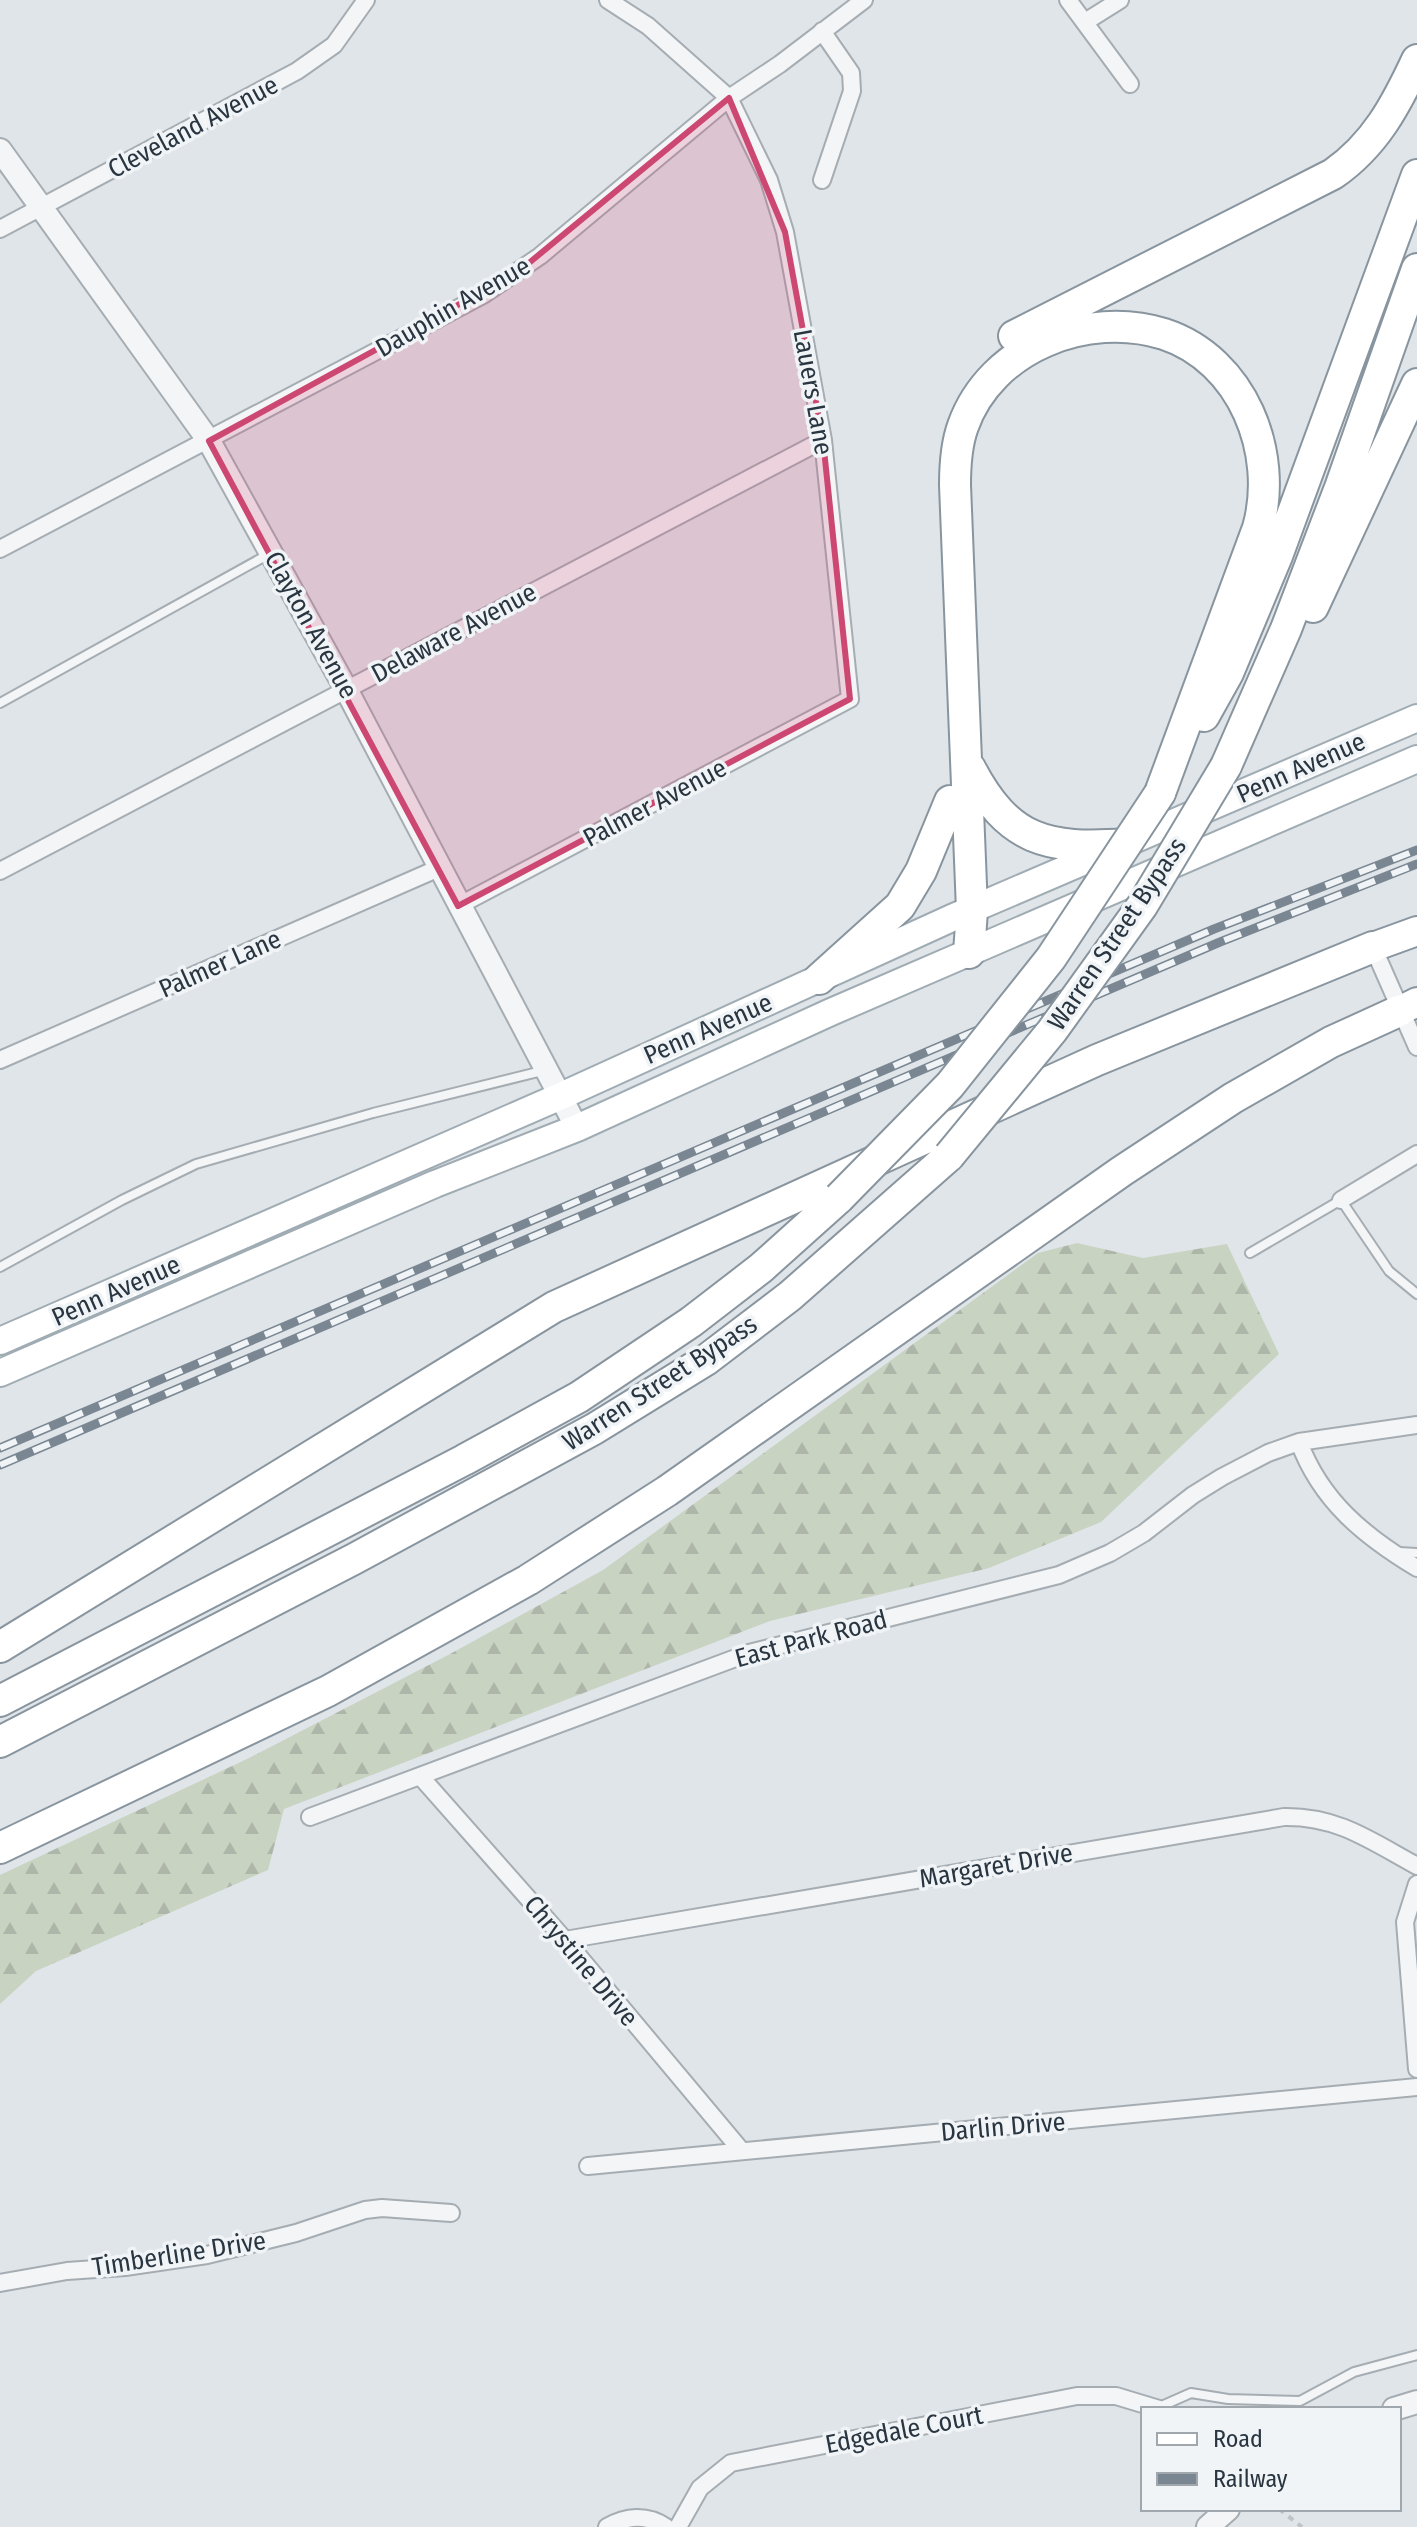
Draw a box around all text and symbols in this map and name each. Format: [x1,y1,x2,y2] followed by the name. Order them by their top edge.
[103,69,283,185] street label: Cleveland Avenue
[370,250,536,364] street label: Dauphin Avenue
[787,327,839,457] street label: Lauers Lane
[258,546,364,704] street label: Clayton Avenue
[366,577,542,689] street label: Delaware Avenue
[1232,726,1370,810] street label: Penn Avenue
[578,752,732,854] street label: Palmer Avenue
[1041,832,1193,1036] street label: Warren Street Bypass
[154,923,286,1005] street label: Palmer Lane
[639,987,777,1071] street label: Penn Avenue
[47,1249,185,1333] street label: Penn Avenue
[557,1309,763,1457] street label: Warren Street Bypass
[731,1604,891,1674] street label: East Park Road
[917,1837,1075,1895] street label: Margaret Drive
[517,1889,645,2033] street label: Chrystine Drive
[939,2106,1067,2148] street label: Darlin Drive
[90,2225,268,2283] street label: Timberline Drive
[823,2399,986,2460] street label: Edgedale Court
[1141,2407,1401,2511] legend
[1213,2425,1263,2453] text: Road
[1213,2465,1288,2493] text: Railway

